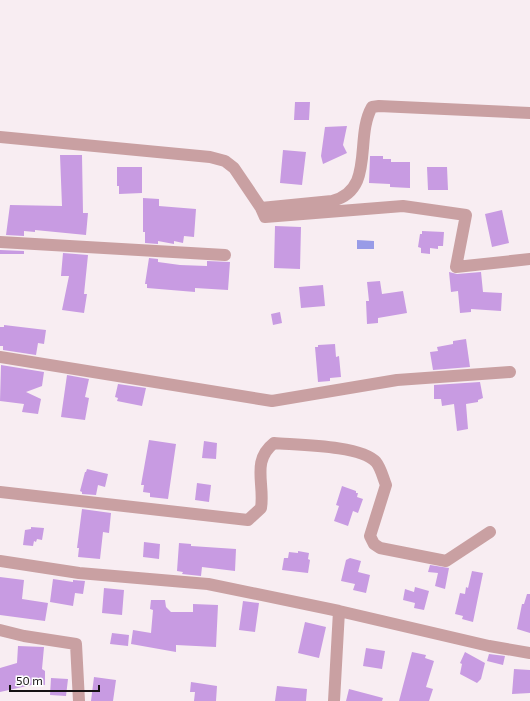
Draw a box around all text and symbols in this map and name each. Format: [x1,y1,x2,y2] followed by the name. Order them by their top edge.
[10,667,99,693] scale bar
[16,673,43,687] text: 50 m

